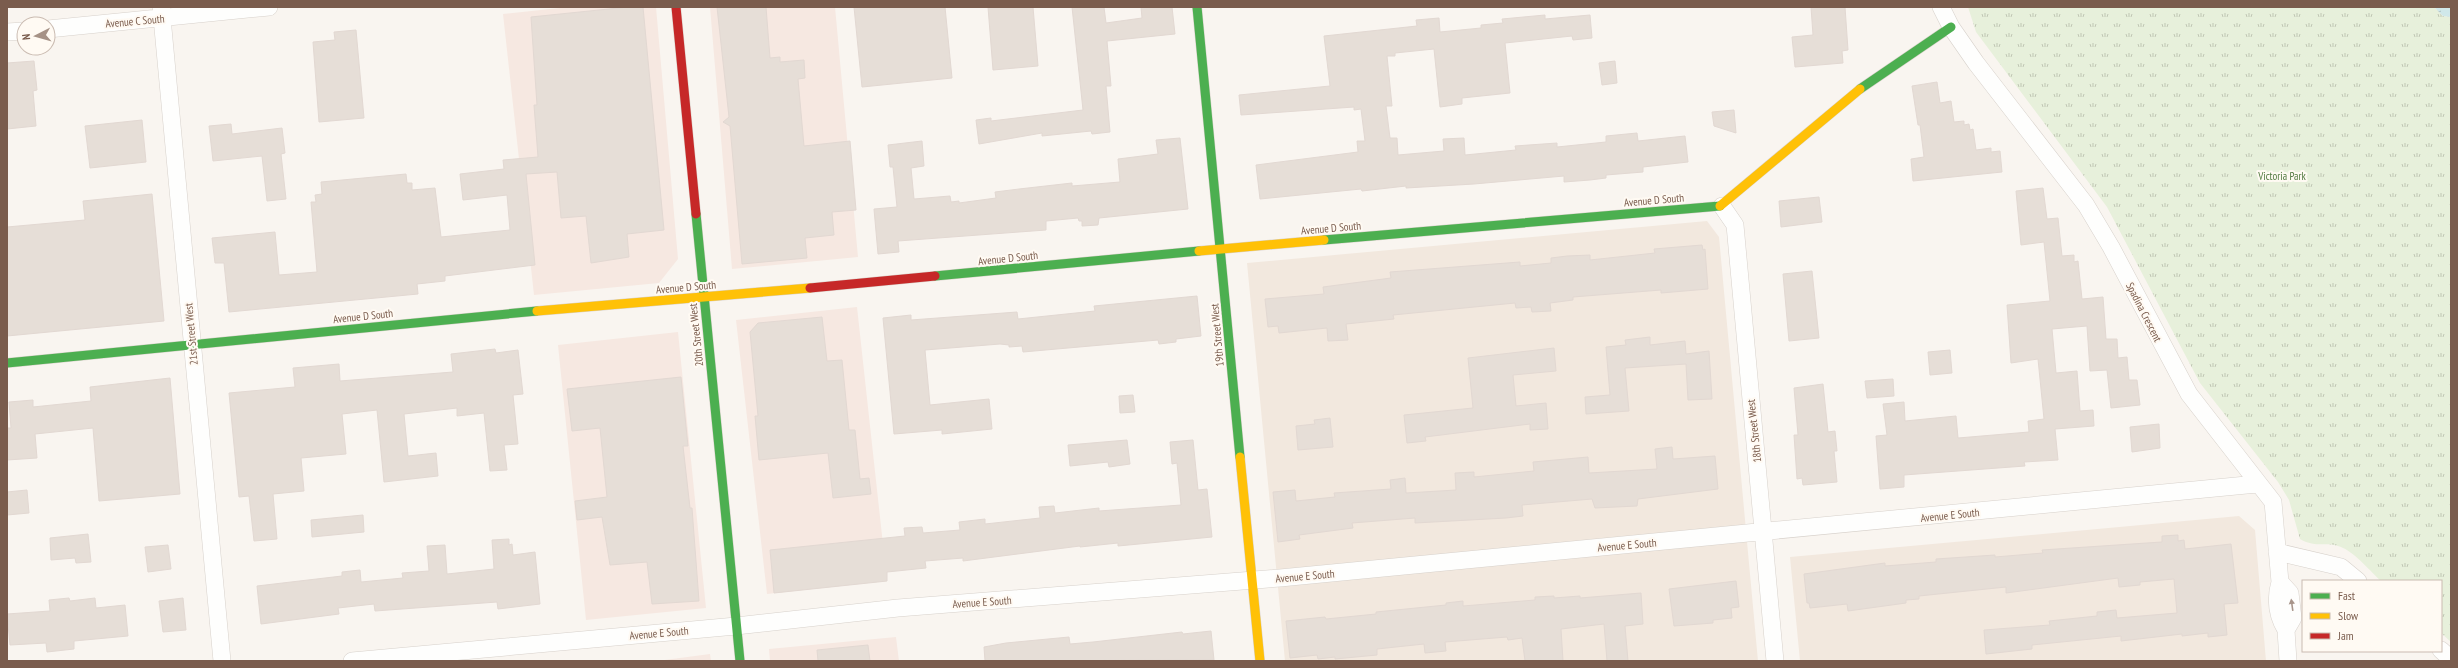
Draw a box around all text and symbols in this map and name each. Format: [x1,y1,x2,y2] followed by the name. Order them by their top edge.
[105,11,165,31] street label: Avenue C South
[16,16,56,56] north arrow
[19,33,33,41] text: N
[2257,169,2307,183] park label: Victoria Park
[1623,190,1685,210] street label: Avenue D South
[1300,218,1362,238] street label: Avenue D South
[977,248,1039,268] street label: Avenue D South
[655,277,717,297] street label: Avenue D South
[2123,280,2165,344] street label: Spadina Crescent
[181,302,201,366] street label: 21st Street West
[686,303,706,367] street label: 20th Street West
[1207,303,1227,367] street label: 19th Street West
[332,306,394,326] street label: Avenue D South
[1744,399,1764,463] street label: 18th Street West
[1920,505,1980,525] street label: Avenue E South
[1597,535,1657,555] street label: Avenue E South
[1275,566,1335,586] street label: Avenue E South
[2302,580,2442,652] legend
[2338,588,2356,603] text: Fast
[952,593,1012,611] street label: Avenue E South
[2289,599,2295,611] one-way arrow
[2338,608,2359,623] text: Slow
[629,623,689,643] street label: Avenue E South
[2337,628,2354,643] text: Jam

